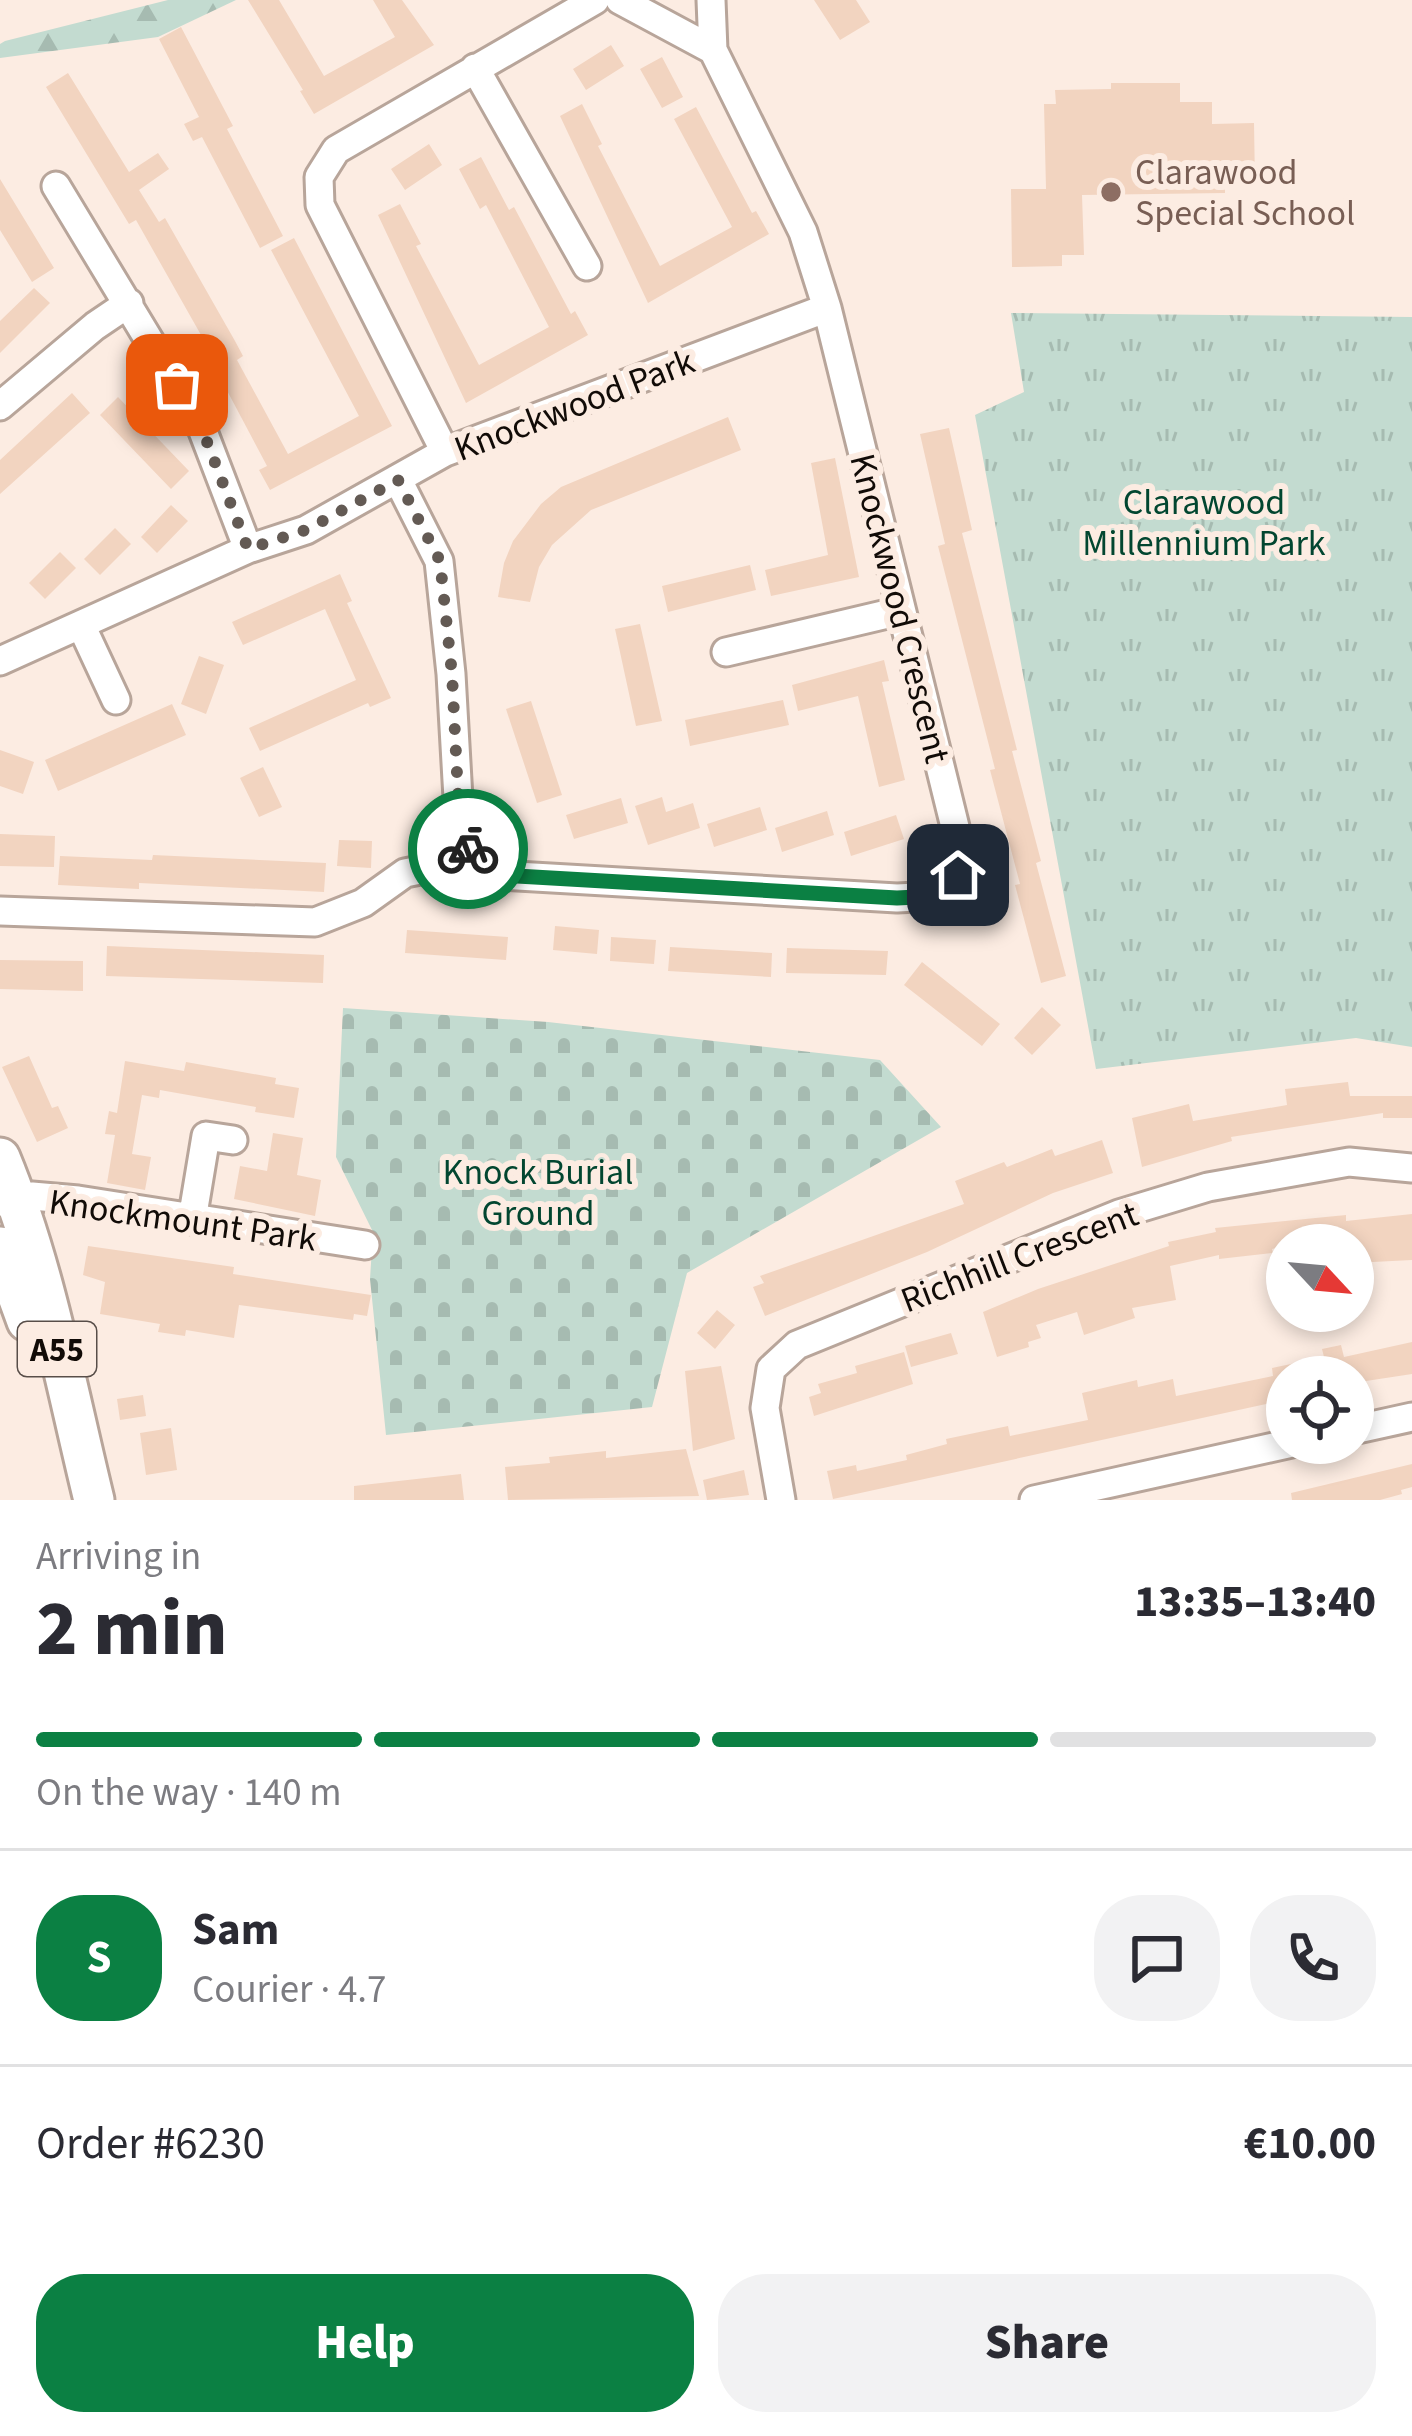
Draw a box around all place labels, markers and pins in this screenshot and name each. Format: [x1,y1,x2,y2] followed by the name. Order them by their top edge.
[1135,147,1355,239] place label: Clarawood Special School
[1098,179,1124,205] marker: Clarawood Special School
[126,334,228,436] pin
[907,824,1009,926] pin

